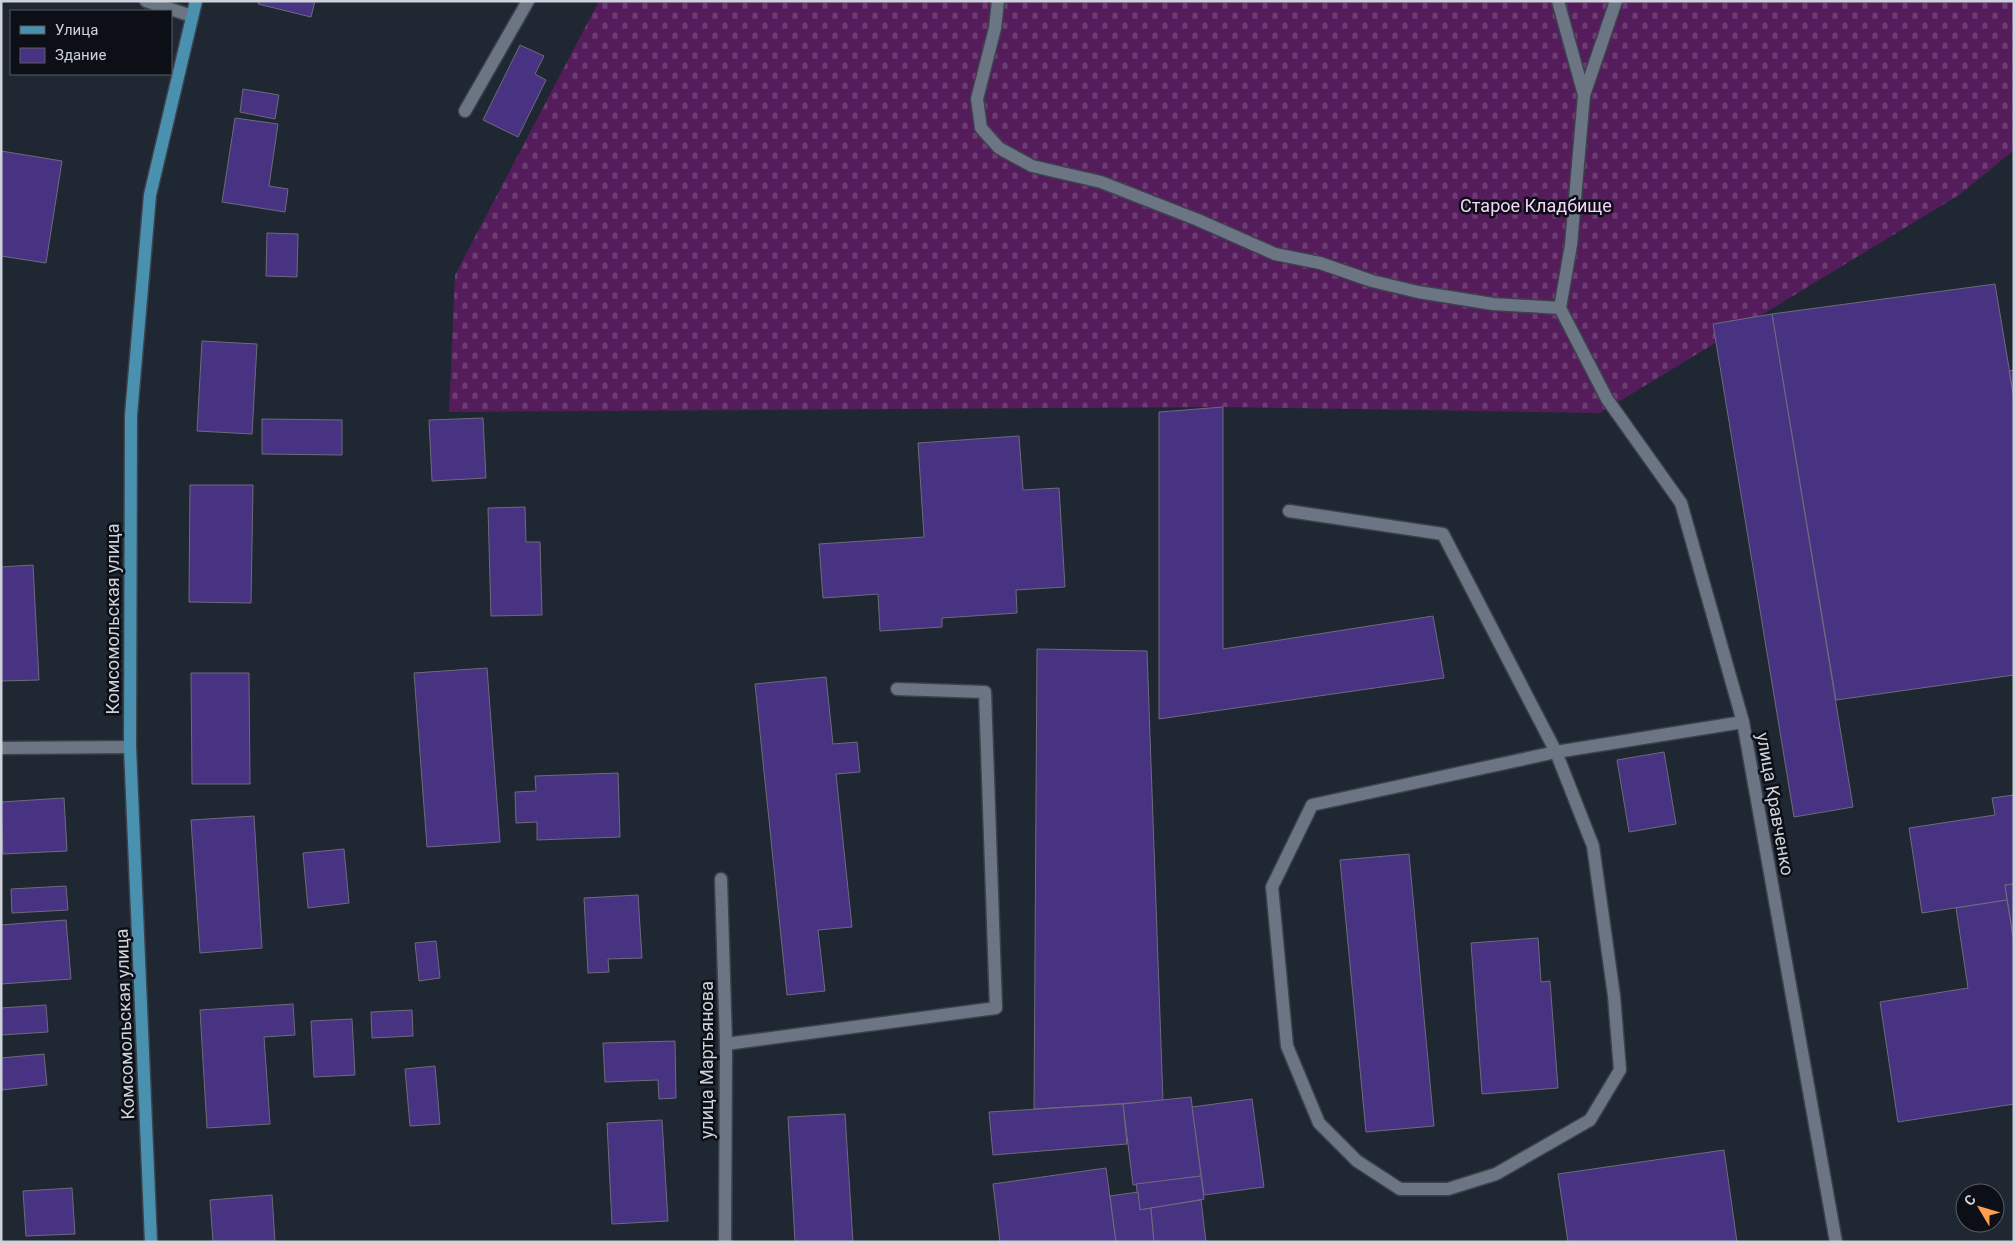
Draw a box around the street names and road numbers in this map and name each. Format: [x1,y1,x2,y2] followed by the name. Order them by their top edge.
[102,524,123,715] street label: Комсомольская улица
[1753,731,1798,877] street label: улица Кравченко
[111,928,138,1120] street label: Комсомольская улица
[696,981,717,1139] street label: улица Мартьянова

